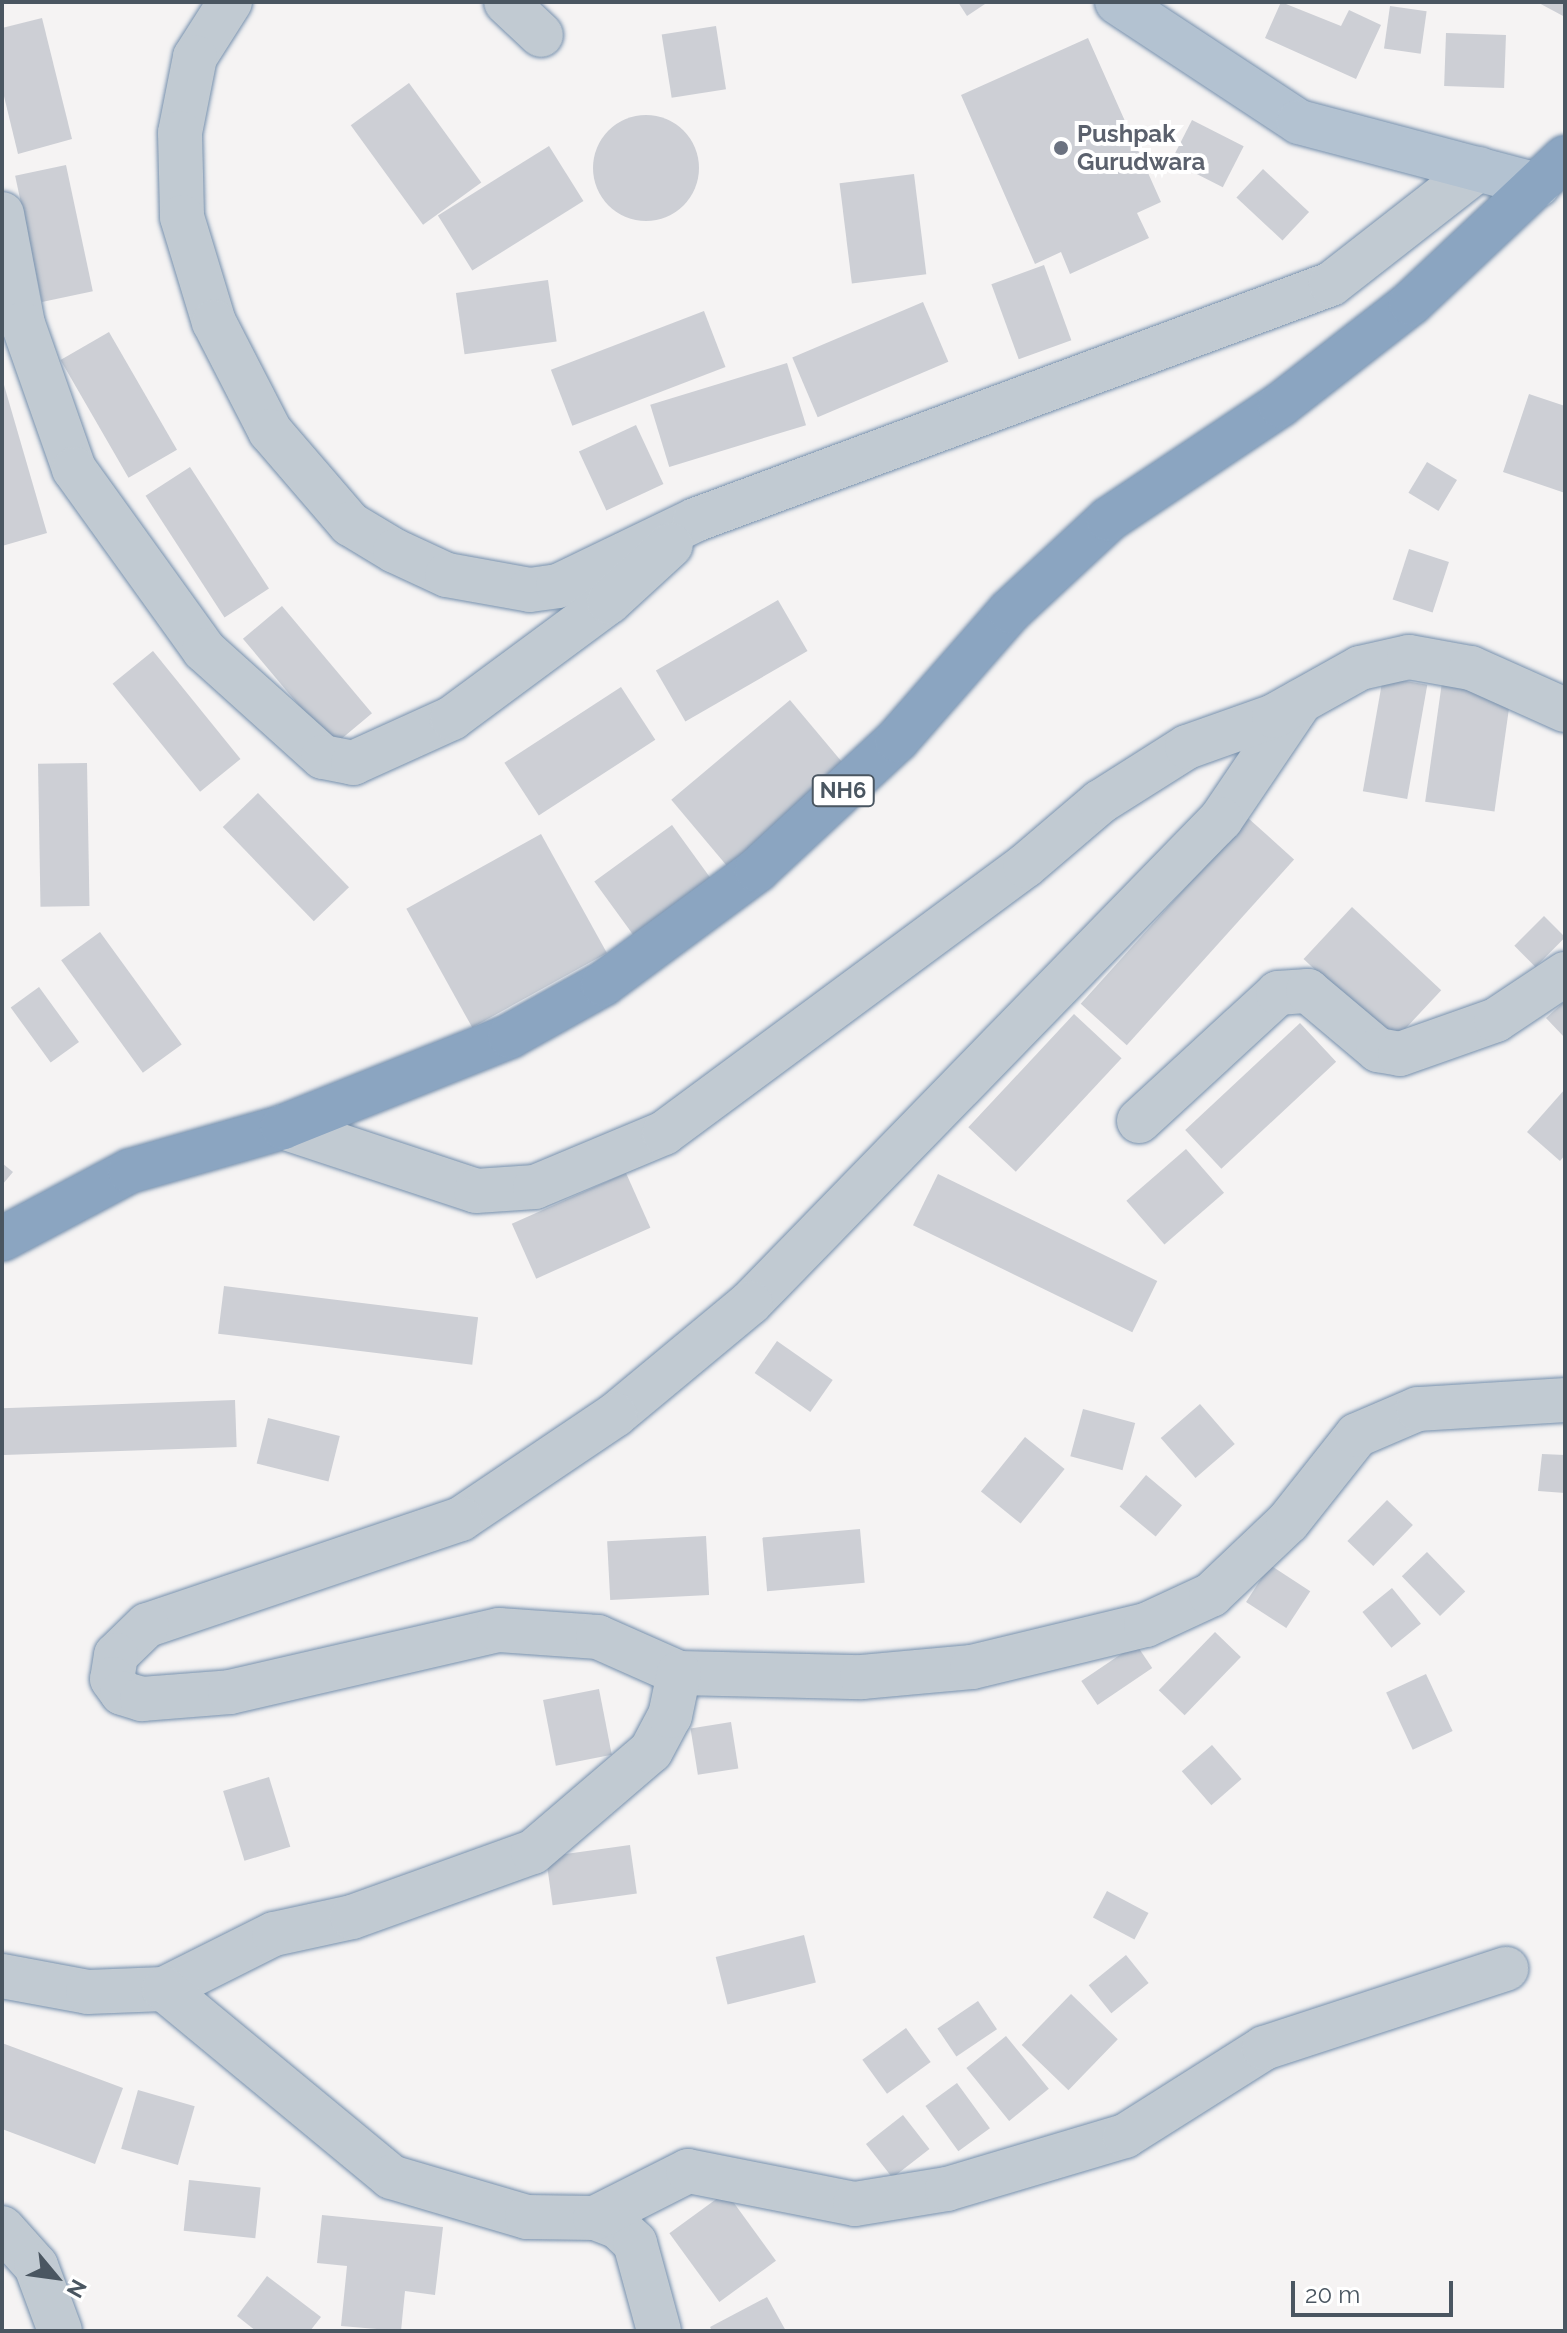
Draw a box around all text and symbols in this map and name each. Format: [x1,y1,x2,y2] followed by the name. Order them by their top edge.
[1077,120,1205,176] place label: Pushpak Gurudwara
[1052,139,1070,157] marker: Pushpak Gurudwara
[811,773,875,809] road number: NH6
[16,2237,96,2317] north arrow
[1295,2265,1457,2315] scale bar
[62,2275,92,2302] text: N
[1305,2280,1360,2309] text: 20 m

